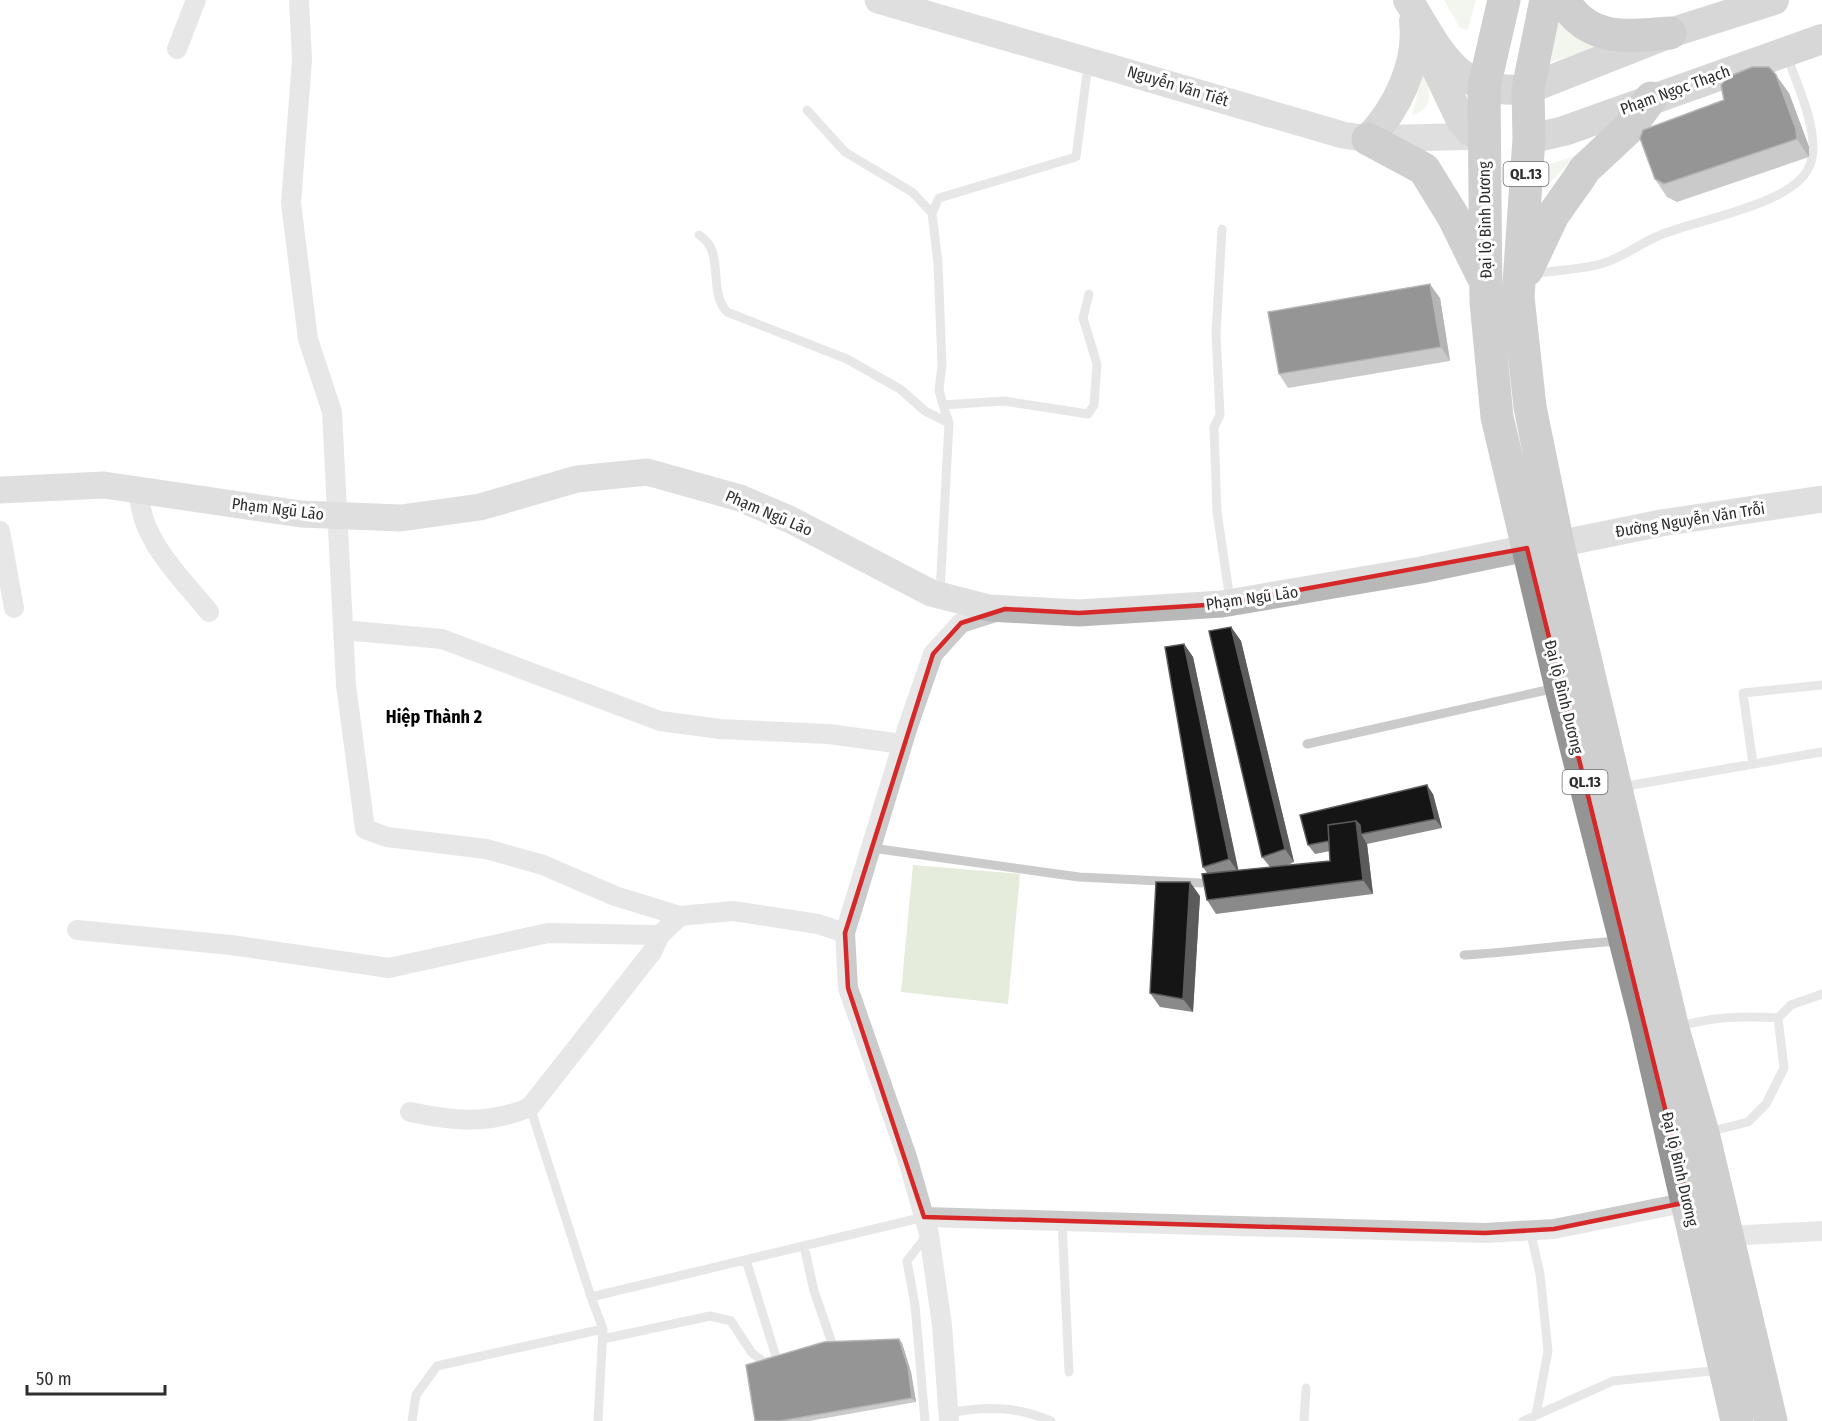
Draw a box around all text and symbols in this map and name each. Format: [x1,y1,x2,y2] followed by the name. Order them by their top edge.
[1125,61,1232,111] street label: Nguyễn Văn Tiết
[1618,61,1732,119] street label: Phạm Ngọc Thạch
[1474,161,1496,279] street label: Đại lộ Bình Dương
[1504,162,1549,186] road number: QL.13
[723,486,815,540] street label: Phạm Ngũ Lão
[231,494,325,524] street label: Phạm Ngũ Lão
[1614,499,1766,541] street label: Đường Nguyễn Văn Trỗi
[1205,582,1299,614] street label: Phạm Ngũ Lão
[1541,638,1588,757] street label: Đại lộ Bình Dương
[386,706,482,728] district label: Hiệp Thành 2
[1562,770,1608,794] road number: QL.13
[1658,1110,1703,1229] street label: Đại lộ Bình Dương
[27,1358,165,1396] scale bar
[36,1368,72,1390] text: 50 m

